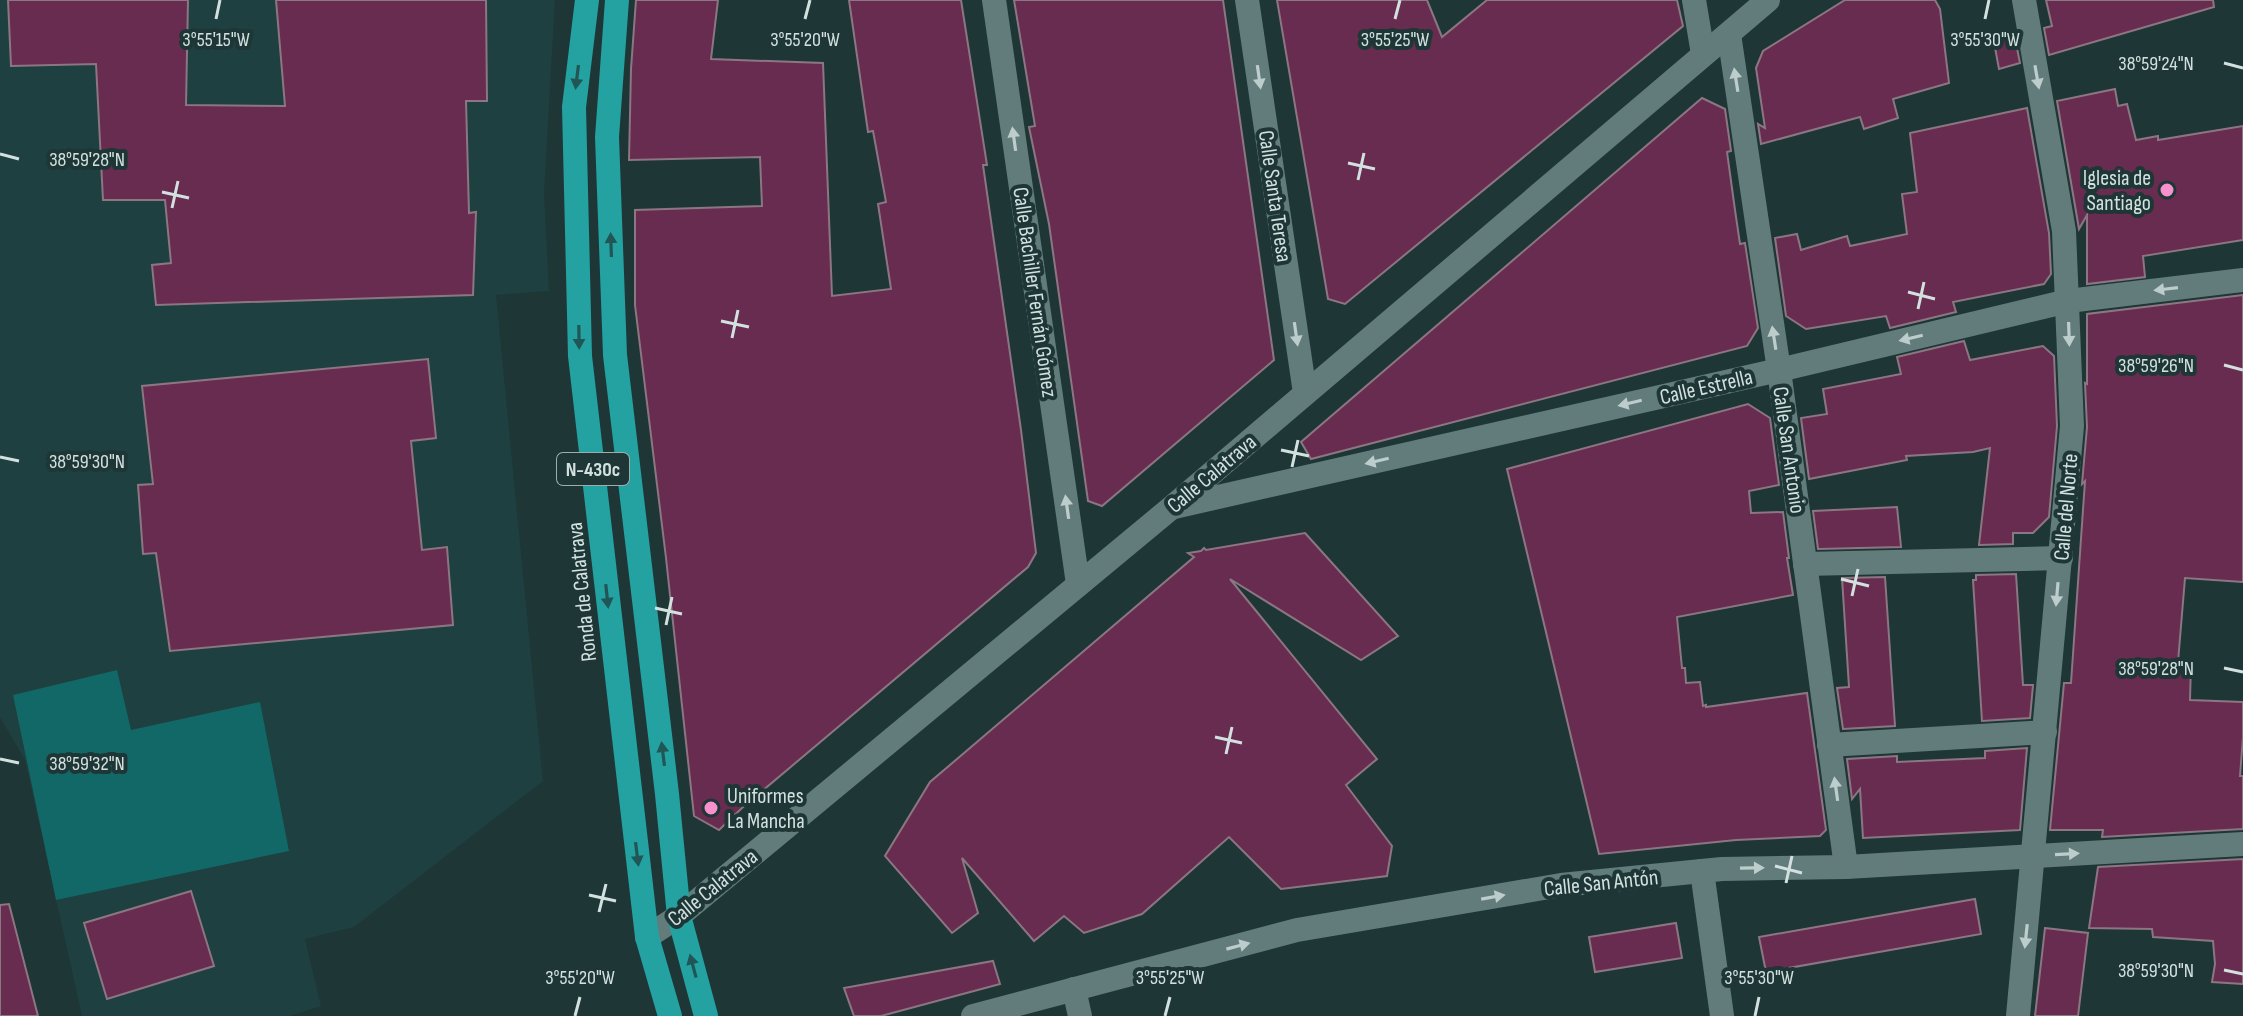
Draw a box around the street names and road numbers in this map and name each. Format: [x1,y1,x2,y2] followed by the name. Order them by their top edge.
[1252,129,1297,264] street label: Calle Santa Teresa
[1006,185,1063,399] street label: Calle Bachiller Fernán Gómez
[1657,364,1755,411] street label: Calle Estrella
[1766,385,1811,515] street label: Calle San Antonio
[1162,429,1262,519] street label: Calle Calatrava
[557,453,629,485] road number: N-430c
[2048,453,2085,562] street label: Calle del Norte
[562,521,603,663] street label: Ronda de Calatrava
[662,844,764,933] street label: Calle Calatrava
[1543,864,1660,903] street label: Calle San Antón

